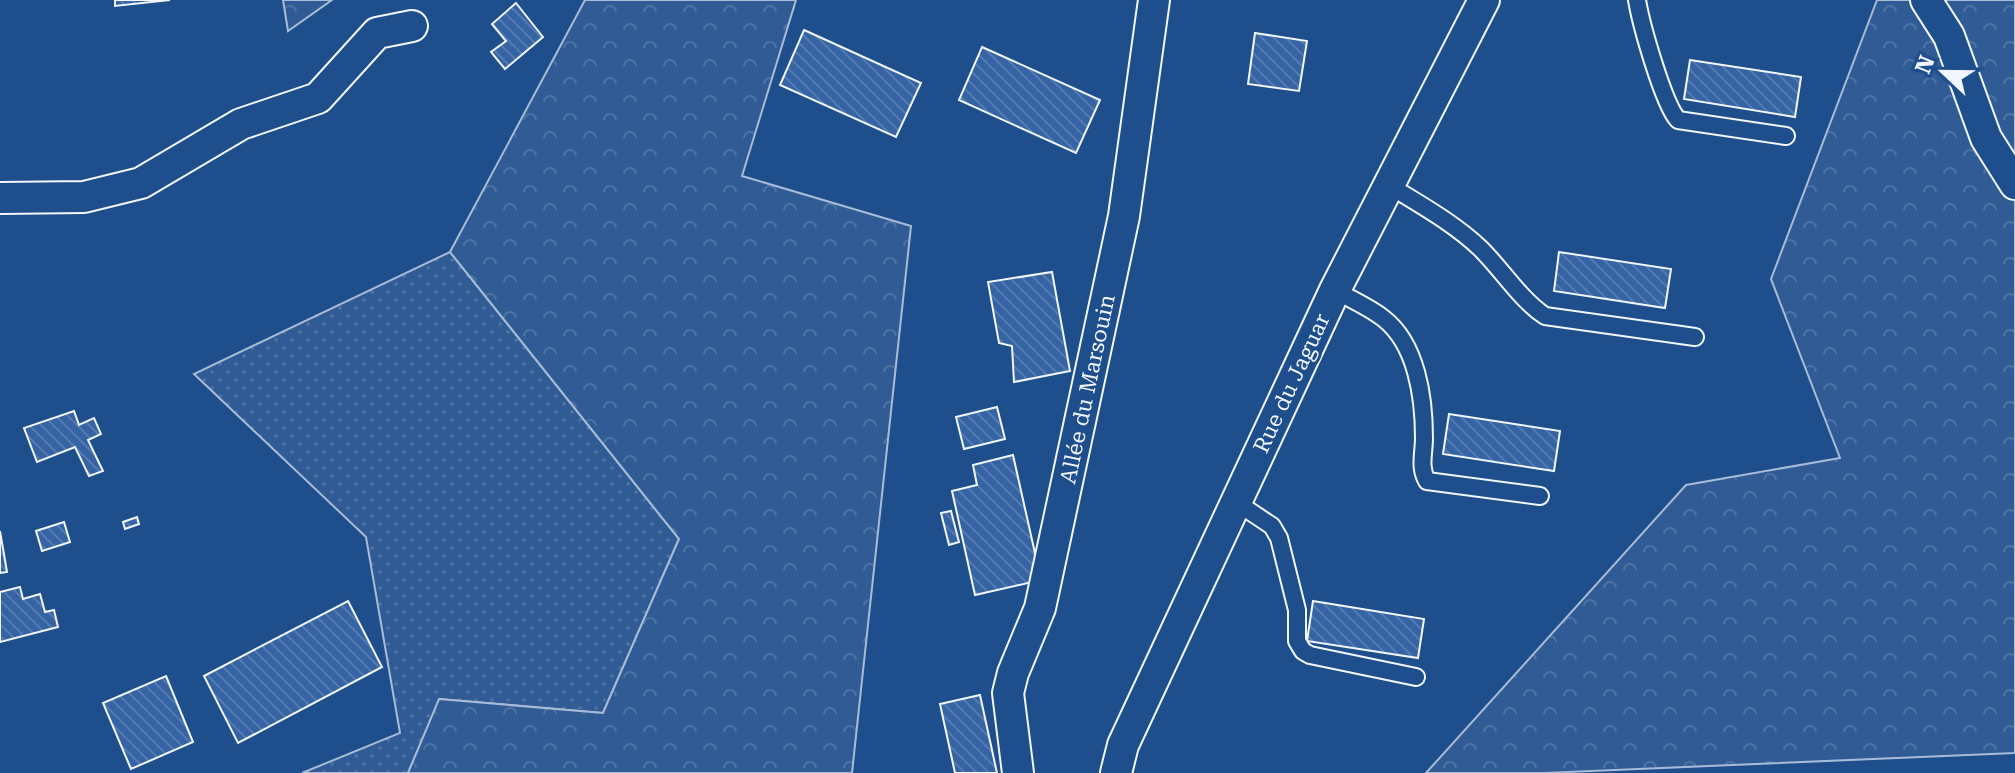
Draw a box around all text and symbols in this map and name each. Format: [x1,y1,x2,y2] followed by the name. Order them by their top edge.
[1903,32,1983,112] north arrow
[1910,52,1940,77] text: N
[1055,292,1120,486] street label: Allée du Marsouin
[1248,310,1335,457] street label: Rue du Jaguar

